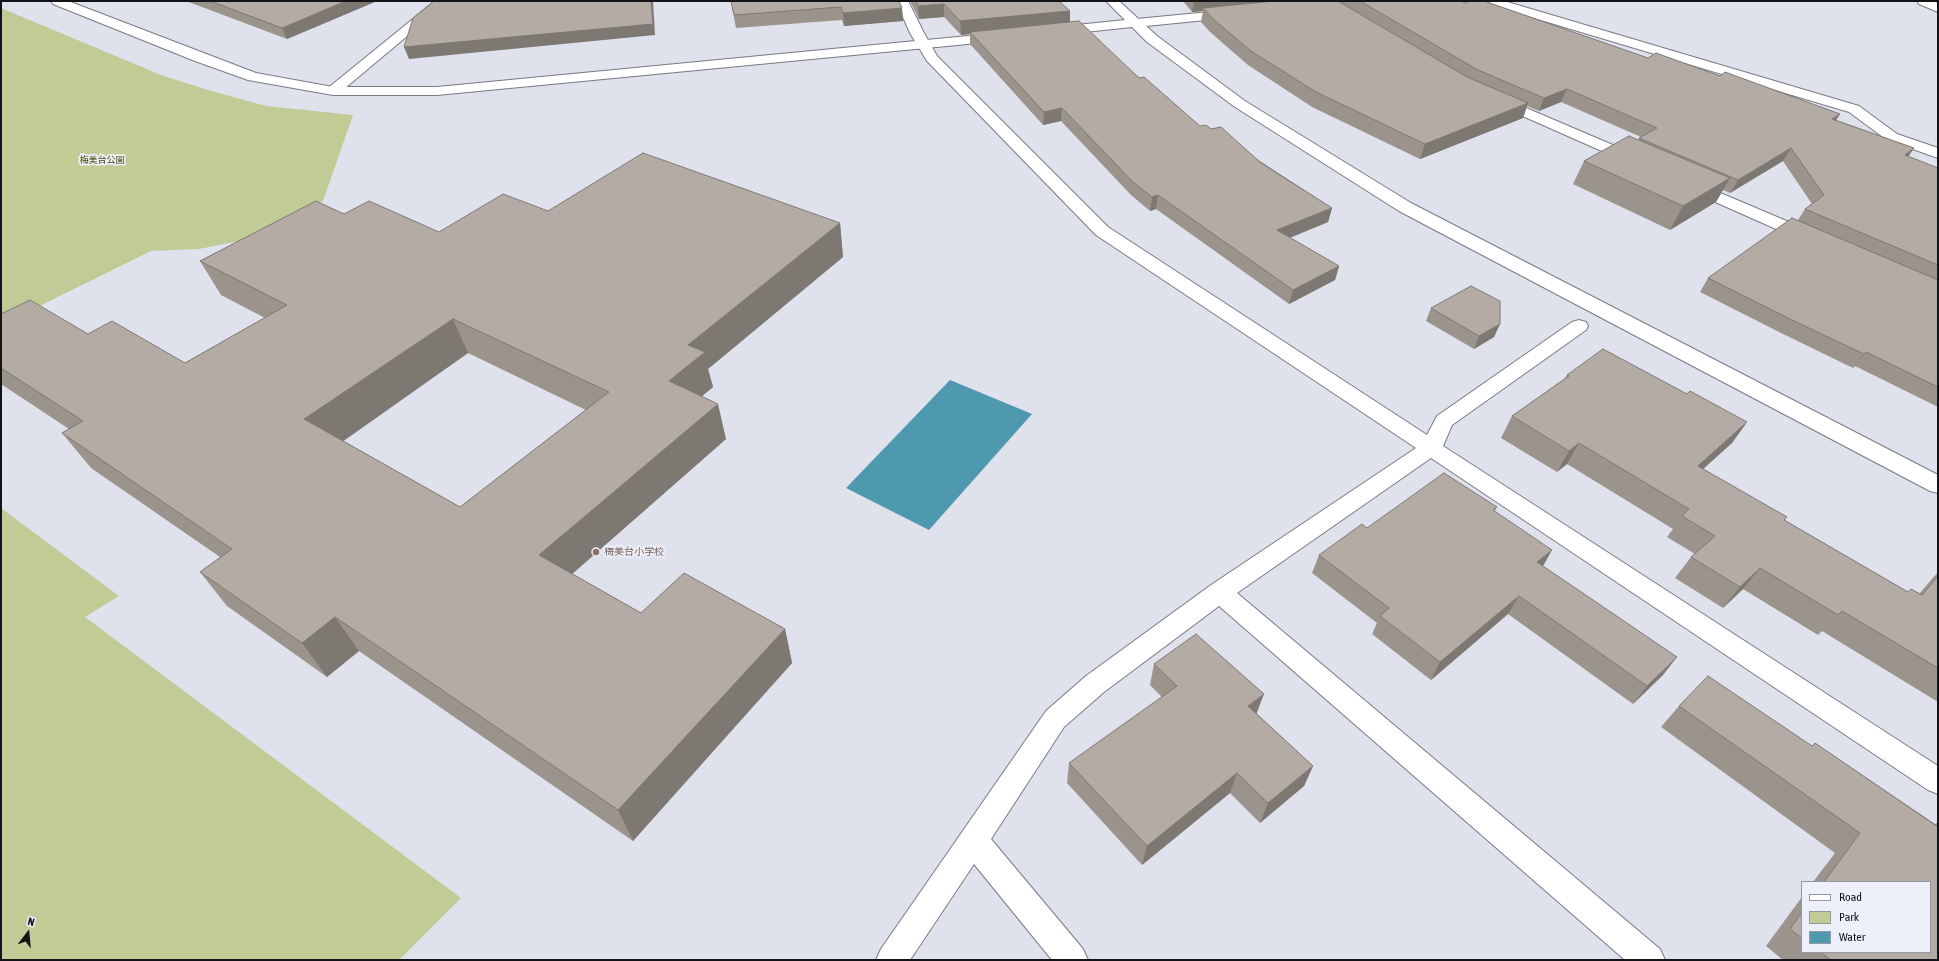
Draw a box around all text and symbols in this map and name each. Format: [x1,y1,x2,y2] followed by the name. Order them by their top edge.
[80,155,124,165] park label: 梅美台公園
[604,546,664,558] place label: 梅美台小学校
[591,547,601,557] marker: 梅美台小学校
[1801,881,1931,953] legend
[1839,890,1862,904] text: Road
[1839,910,1859,924] text: Park
[8,913,48,953] north arrow
[27,915,36,928] text: N
[1839,930,1865,944] text: Water

